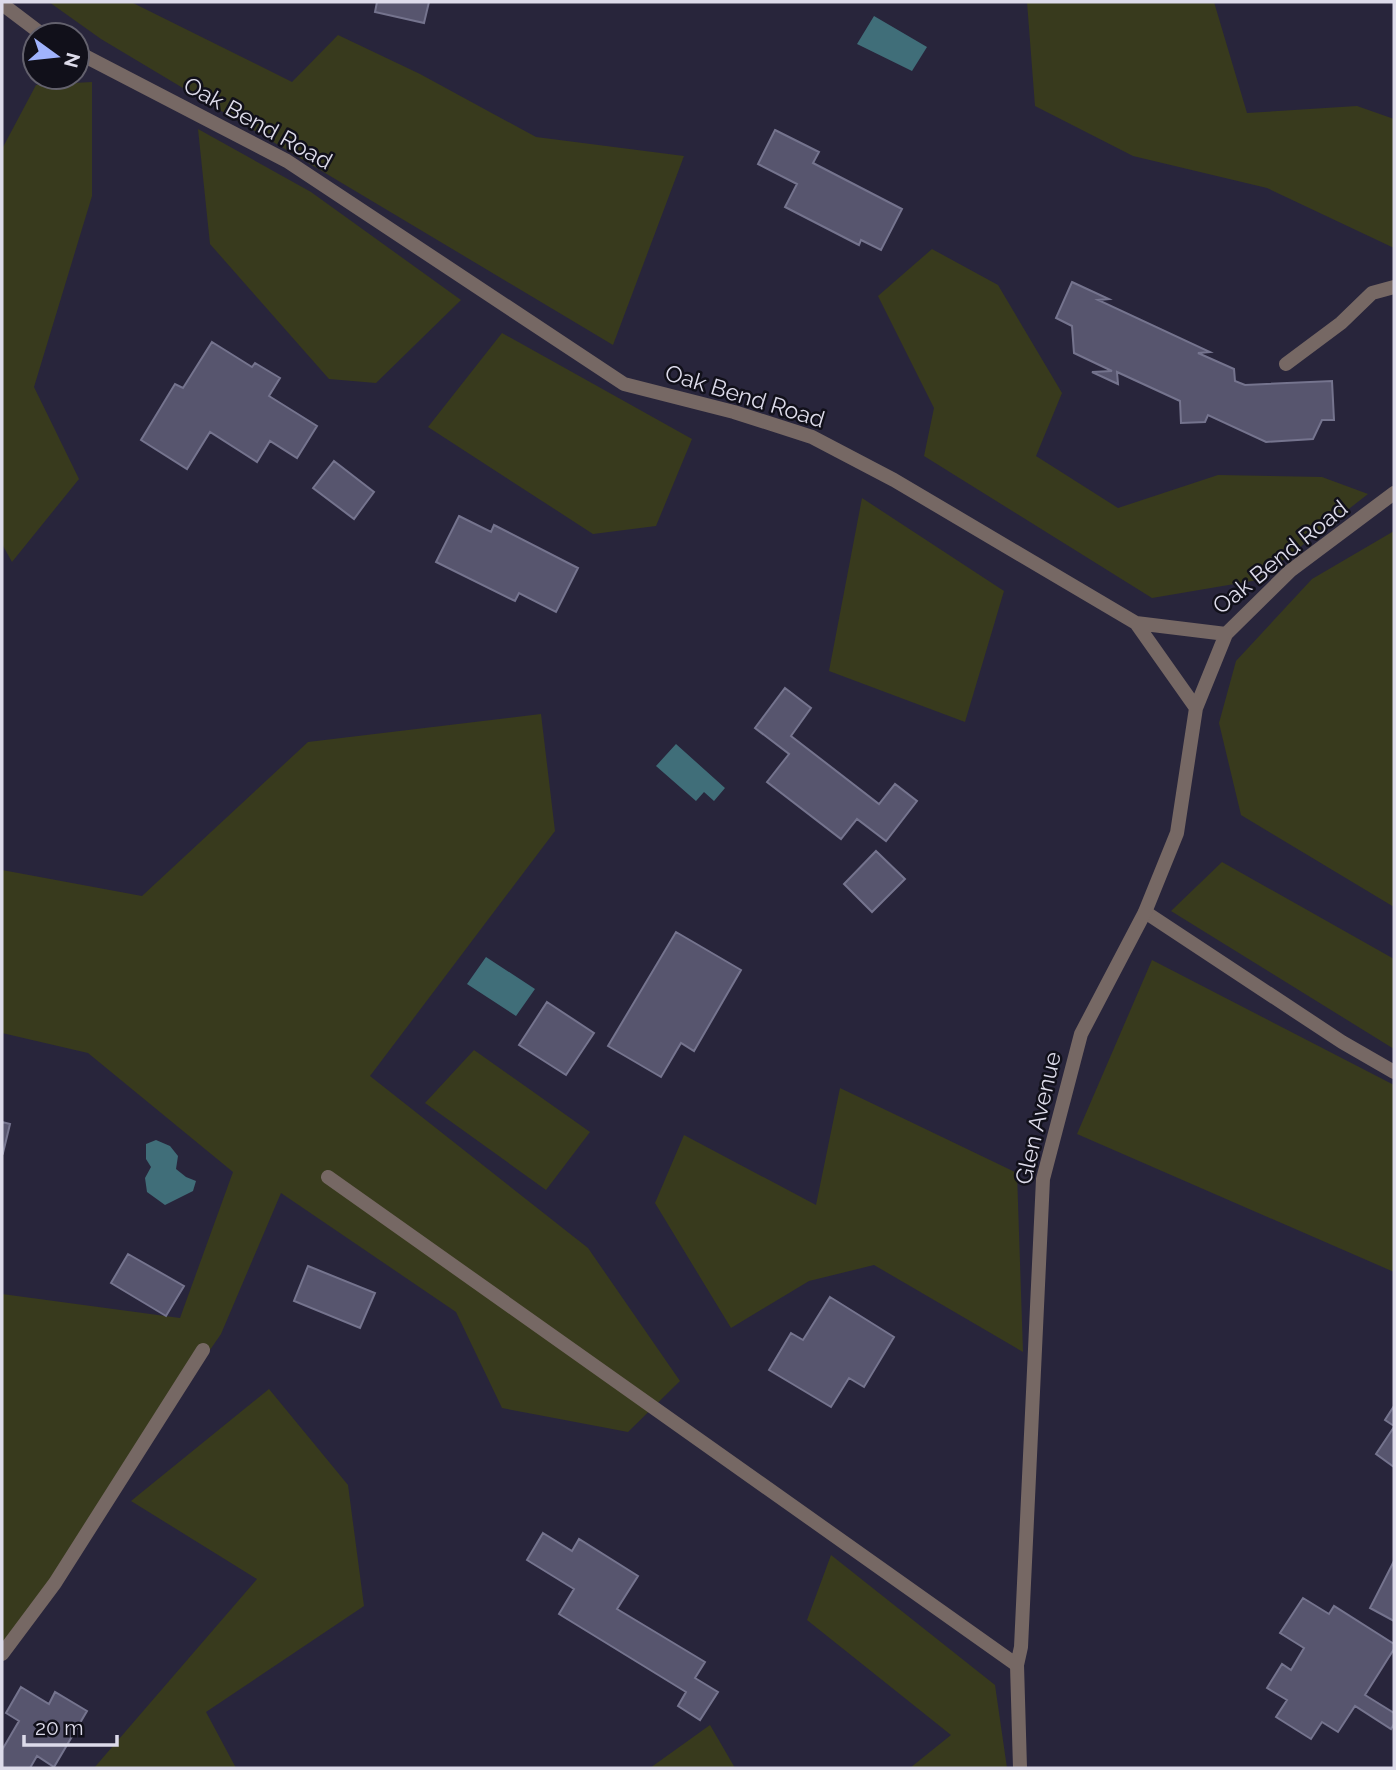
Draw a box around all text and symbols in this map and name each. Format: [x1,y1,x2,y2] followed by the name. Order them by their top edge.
[21,21,91,91] north arrow
[60,51,85,70] text: N
[179,71,337,174] street label: Oak Bend Road
[662,358,828,433] street label: Oak Bend Road
[1207,494,1352,619] street label: Oak Bend Road
[1009,1049,1066,1187] street label: Glen Avenue
[24,1704,117,1748] scale bar
[35,1715,83,1740] text: 20 m

